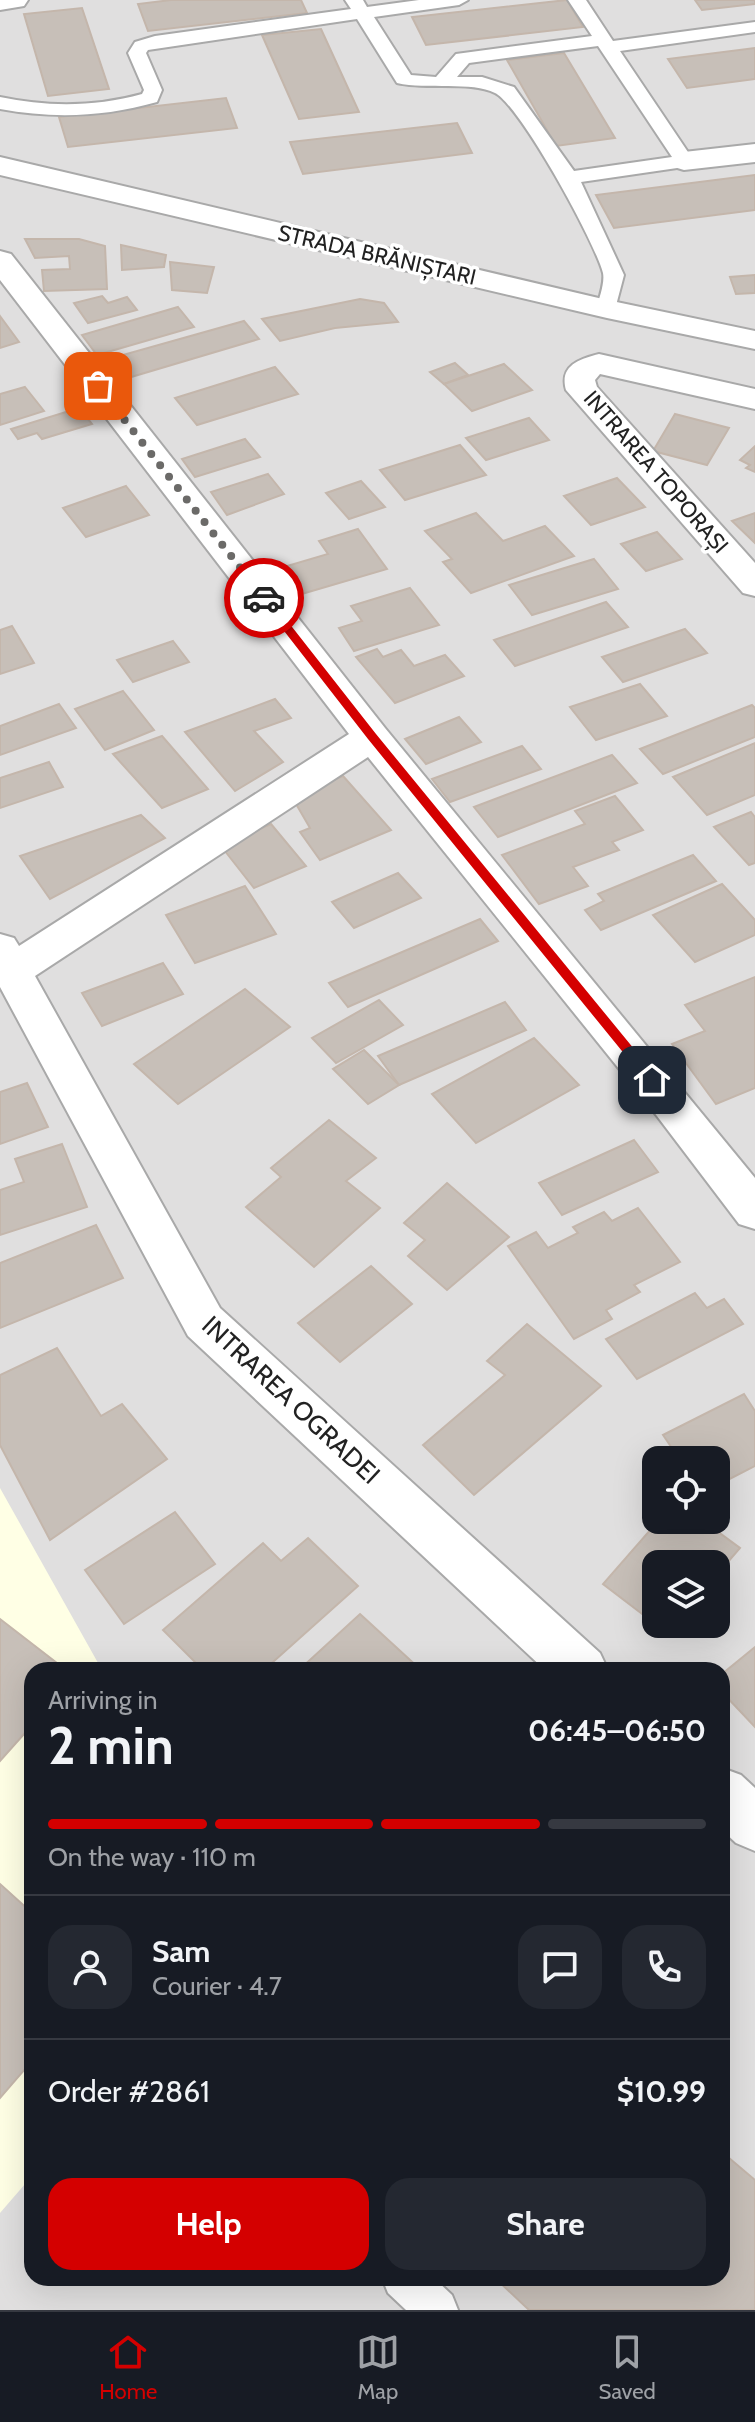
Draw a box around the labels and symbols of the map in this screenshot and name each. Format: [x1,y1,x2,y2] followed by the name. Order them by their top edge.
[275,219,479,292] street label: STRADA BRĂNIȘTARI
[64,352,132,420] pin
[577,385,734,559] street label: INTRAREA TOPORAȘI
[224,558,304,638] courier
[618,1046,686,1114] pin
[195,1309,387,1491] street label: INTRAREA OGRADEI

